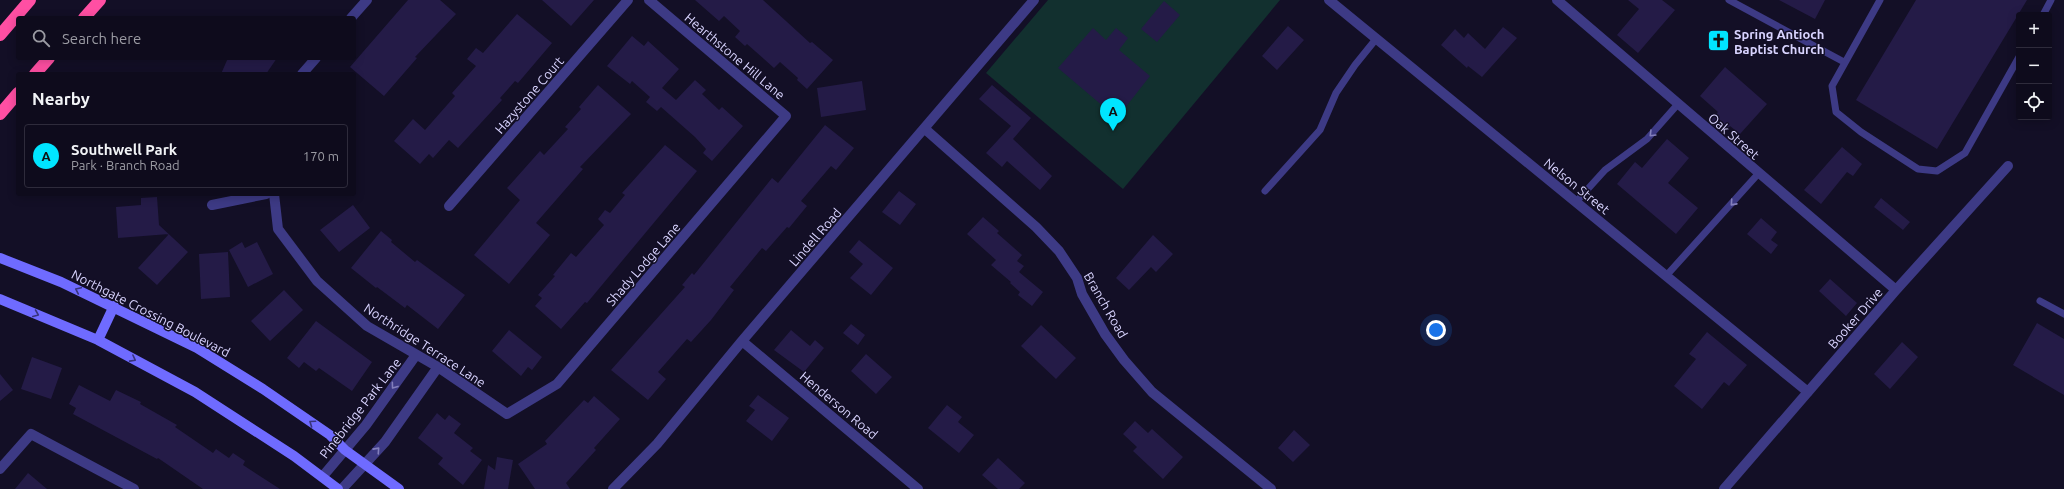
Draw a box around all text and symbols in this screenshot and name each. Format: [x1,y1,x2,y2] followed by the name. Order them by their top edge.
[682,10,788,102] street label: Hearthstone Hill Lane
[2016,12,2052,120] map controls
[2016,12,2052,48] button: +
[16,16,356,60] search box
[30,27,52,49] icon: search
[1734,27,1824,56] place label: Spring Antioch Baptist Church
[1706,28,1732,54] church icon: Spring Antioch Baptist Church
[62,30,141,47] text: Search here
[2016,48,2052,84] button: −
[492,54,566,136] street label: Hazystone Court
[2016,84,2052,120] button: locate
[32,89,90,108] text: Nearby
[1100,98,1126,131] pin: A
[1706,110,1762,162] street label: Oak Street
[1649,129,1657,137] one-way arrow
[71,141,177,158] text: Southwell Park
[41,149,51,163] text: A
[303,149,339,163] text: 170 m
[1542,155,1612,217] street label: Nelson Street
[71,158,180,172] text: Park · Branch Road
[1730,198,1737,206] one-way arrow
[786,205,844,269] street label: Lindell Road
[603,220,683,308] street label: Shady Lodge Lane
[69,267,233,359] street label: Northgate Crossing Boulevard
[1082,270,1130,340] street label: Branch Road
[1825,285,1885,351] street label: Booker Drive
[75,287,83,295] one-way arrow
[362,300,488,390] street label: Northridge Terrace Lane
[32,310,39,318] one-way arrow
[1426,320,1446,340] your location
[128,354,136,361] one-way arrow
[317,355,403,461] street label: Pinebridge Park Lane
[797,368,881,442] street label: Henderson Road
[392,382,399,389] one-way arrow
[310,421,317,428] one-way arrow
[373,447,380,454] one-way arrow

